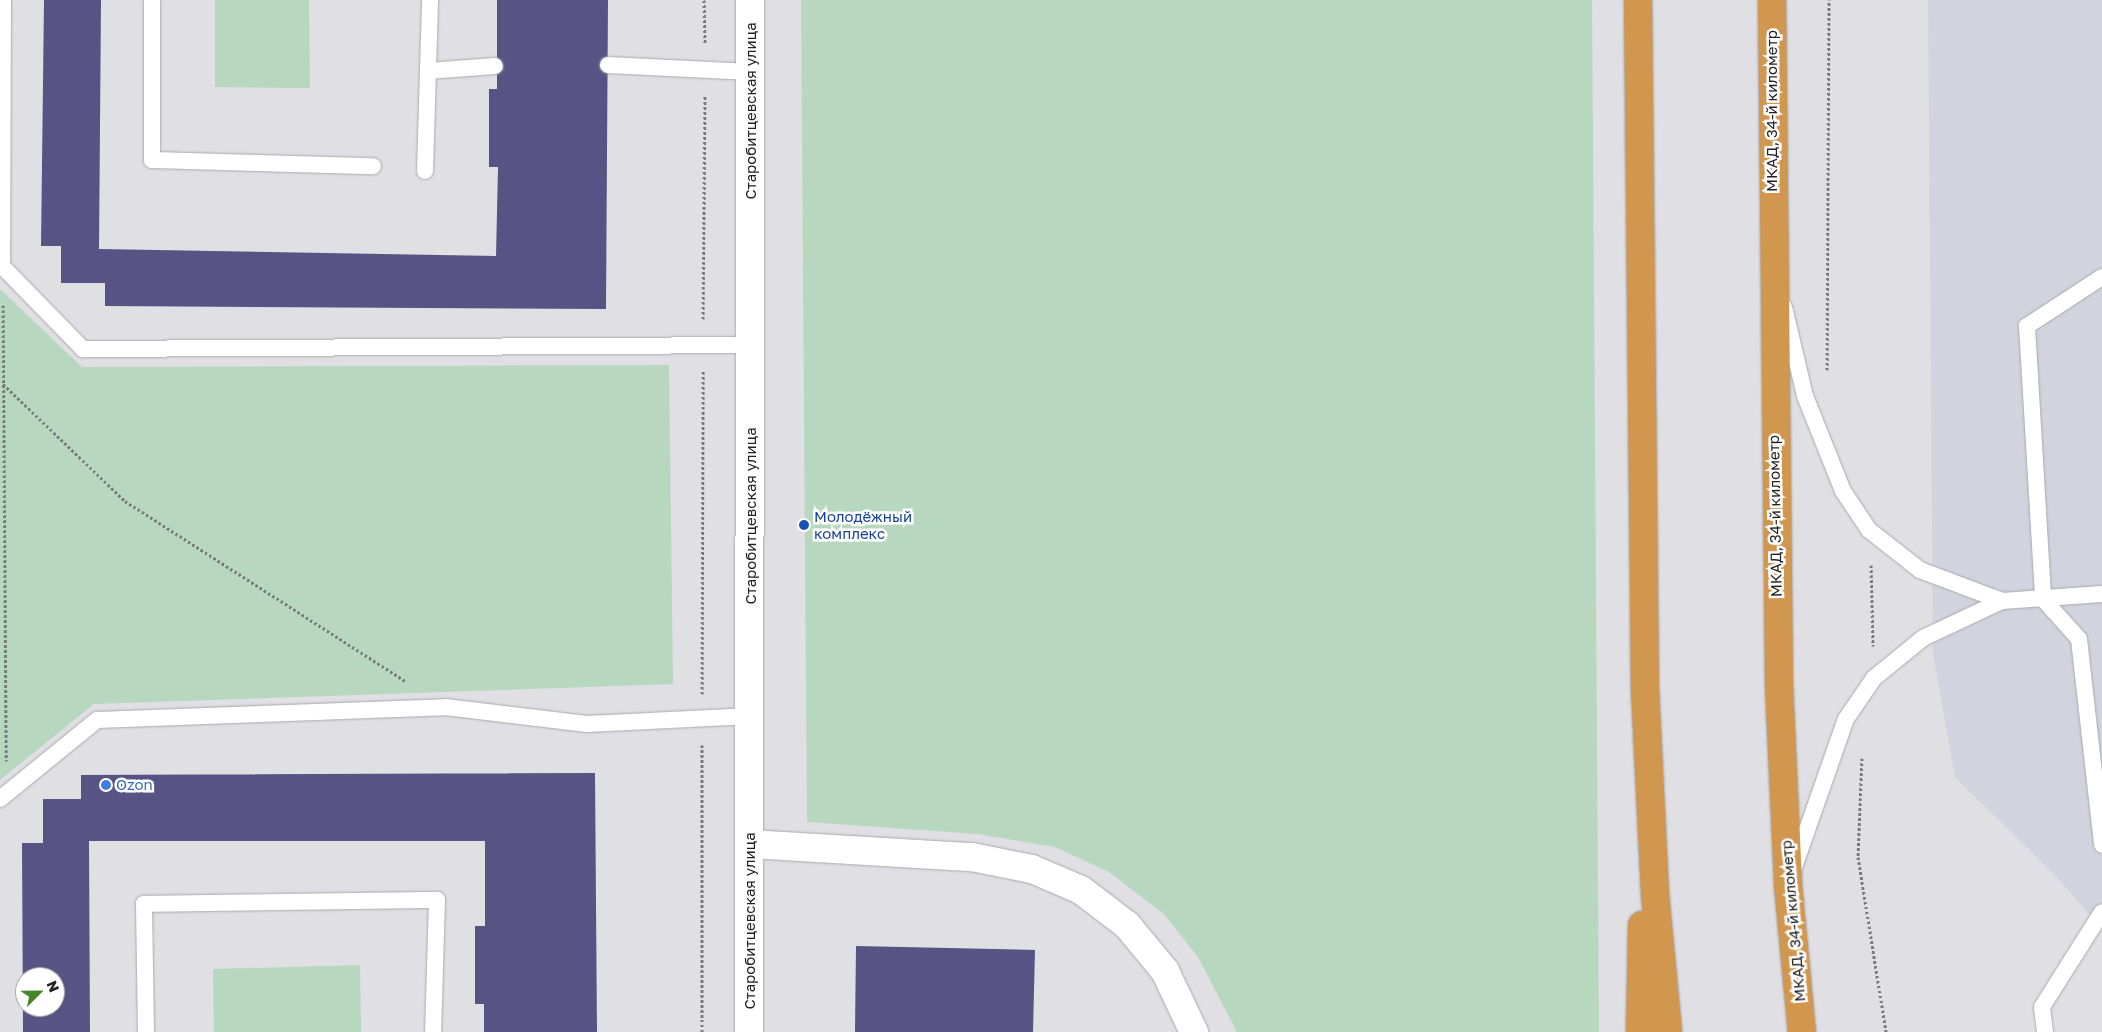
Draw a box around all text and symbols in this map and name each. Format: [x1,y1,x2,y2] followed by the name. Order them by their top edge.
[742,22,760,200] street label: Старобитцевская улица
[1763,30,1781,192] street label: МКАД, 34-й километр
[742,427,760,605] street label: Старобитцевская улица
[1765,435,1785,597] street label: МКАД, 34-й километр
[814,507,912,542] place label: Молодёжный комплекс
[798,519,810,531] marker: Молодёжный комплекс
[116,776,153,794] place label: Ozon
[100,779,112,791] marker: Ozon
[741,832,759,1010] street label: Старобитцевская улица
[1777,840,1809,1002] street label: МКАД, 34-й километр
[15,967,65,1017] north arrow
[43,978,63,995] text: N

